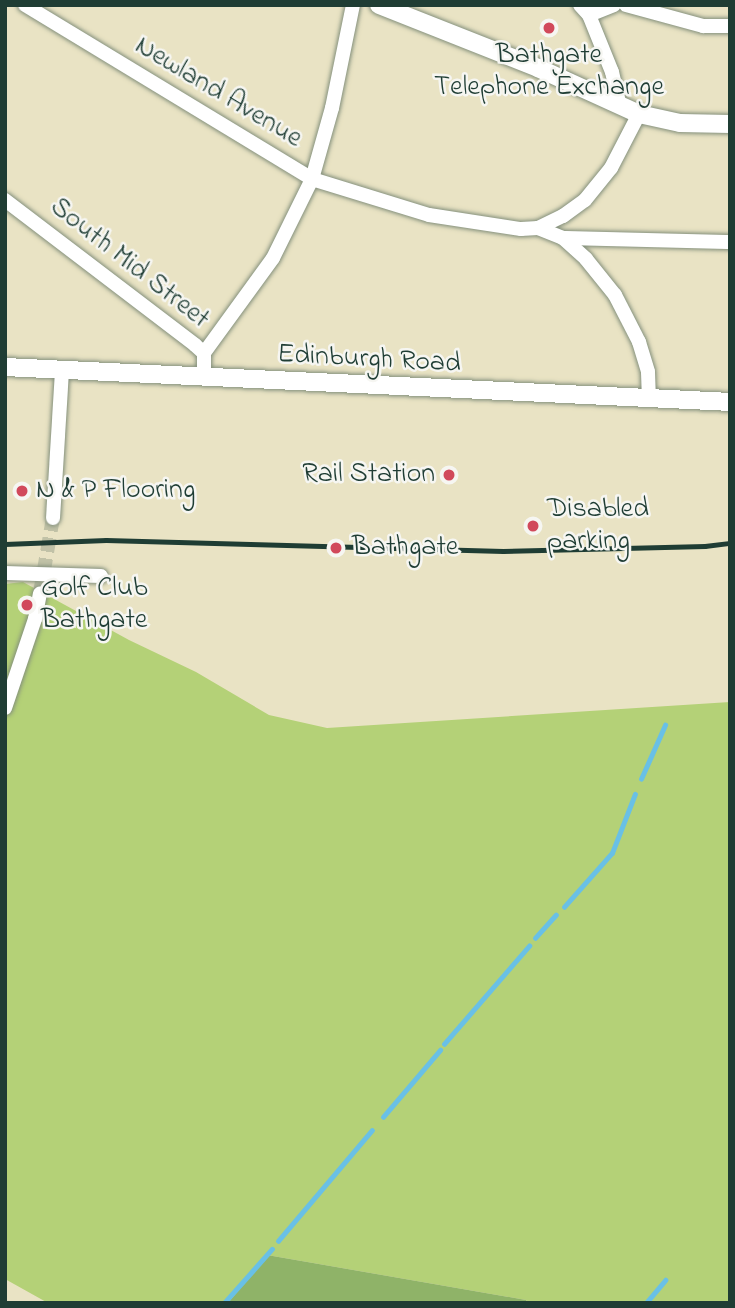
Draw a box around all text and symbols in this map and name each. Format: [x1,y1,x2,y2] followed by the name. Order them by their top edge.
[541,20,557,36] marker: Bathgate Telephone Exchange
[128,30,308,156] street label: Newland Avenue
[434,39,664,105] place label: Bathgate Telephone Exchange
[42,191,216,337] street label: South Mid Street
[276,338,462,382] street label: Edinburgh Road
[302,458,435,492] place label: Rail Station
[441,467,457,483] marker: Rail Station
[36,474,195,508] place label: N & P Flooring
[14,483,30,499] marker: N & P Flooring
[547,493,649,559] place label: Disabled parking
[525,518,541,534] marker: Disabled parking
[352,531,458,565] place label: Bathgate
[326,538,346,558] marker: Bathgate
[41,572,148,638] place label: Golf Club Bathgate
[19,597,35,613] marker: Golf Club Bathgate

